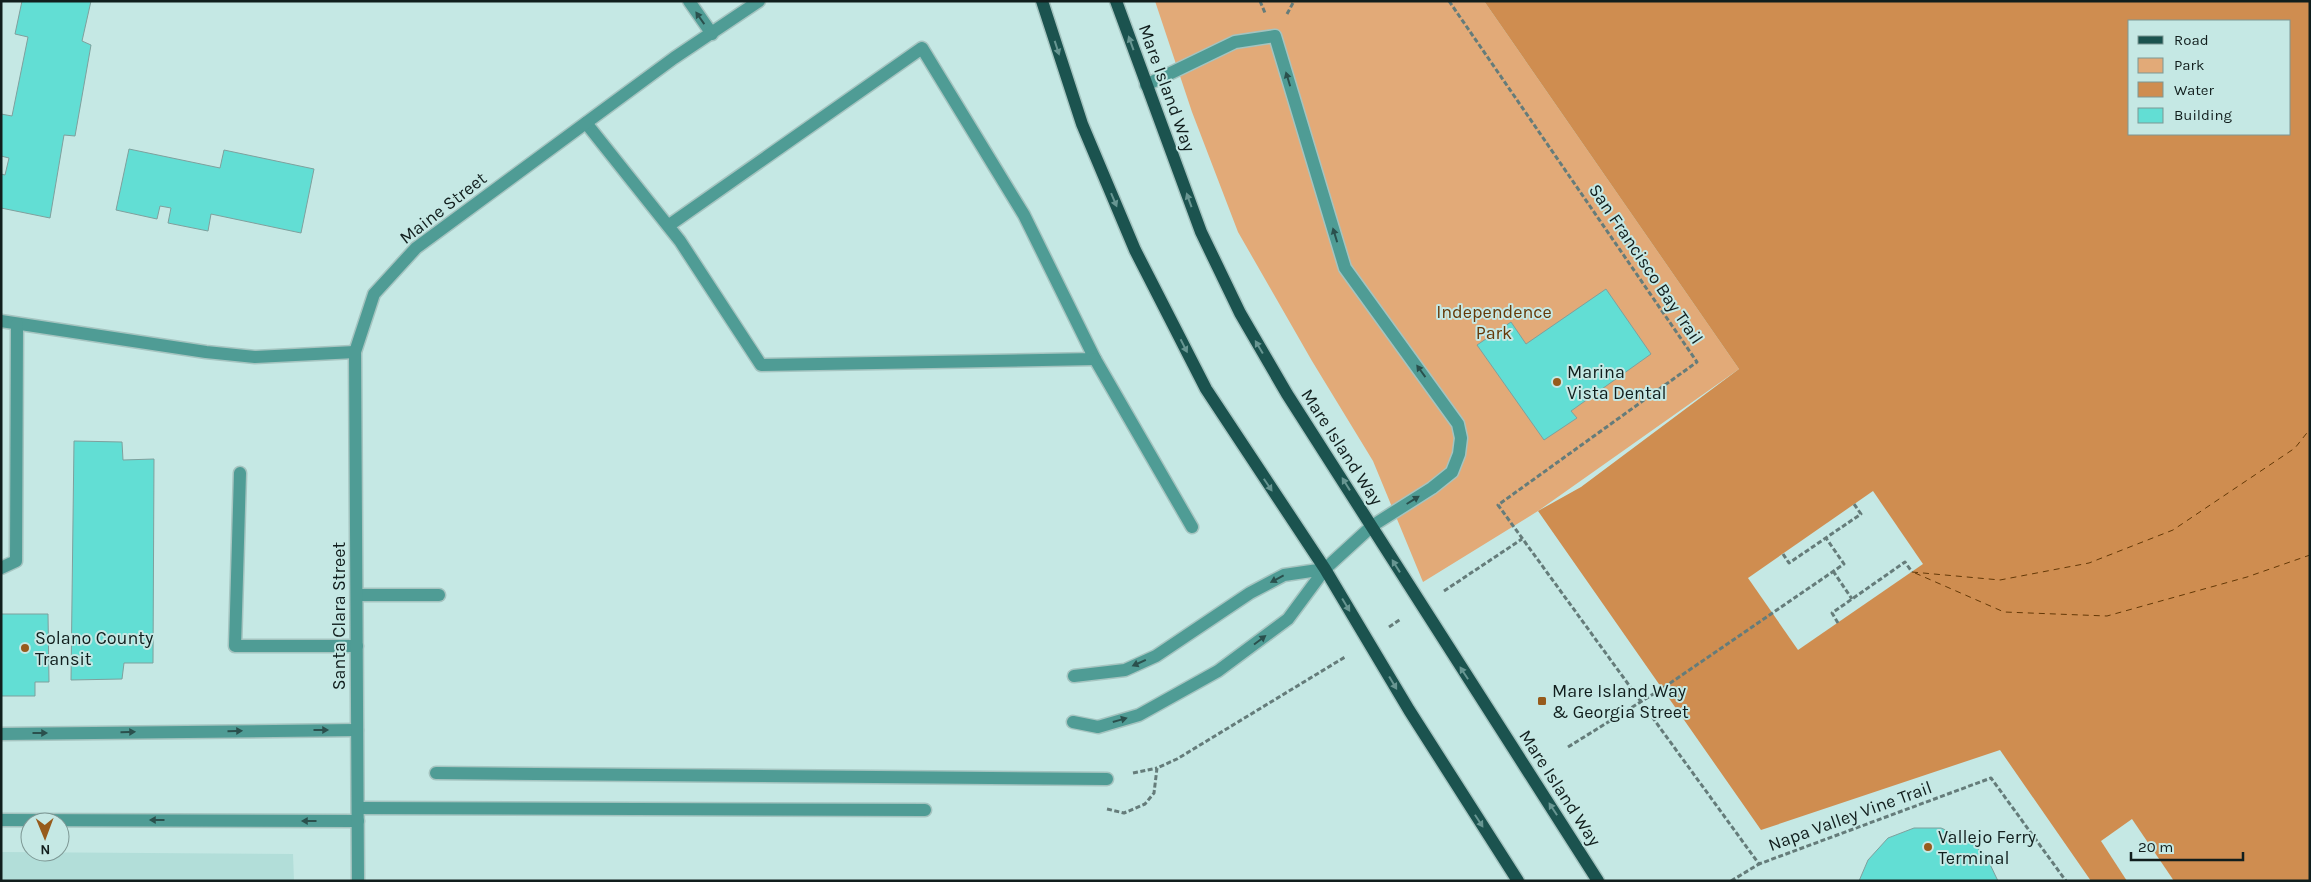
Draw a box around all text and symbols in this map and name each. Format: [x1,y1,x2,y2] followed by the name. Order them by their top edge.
[695,11,705,24] one-way arrow
[2128,20,2291,135] legend
[1134,21,1201,155] street label: Mare Island Way
[2174,31,2209,49] text: Road
[1127,35,1135,50] one-way arrow
[1054,40,1061,55] one-way arrow
[2174,56,2204,74] text: Park
[1284,71,1292,86] one-way arrow
[2174,81,2215,99] text: Water
[2174,106,2232,124] text: Building
[395,167,491,249] street label: Maine Street
[1584,180,1708,348] street label: San Francisco Bay Trail
[1185,192,1193,207] one-way arrow
[1110,193,1118,207] one-way arrow
[1330,227,1338,242] one-way arrow
[1436,301,1552,344] park label: Independence Park
[1180,339,1188,353] one-way arrow
[1255,340,1264,353] one-way arrow
[1567,361,1667,404] place label: Marina Vista Dental
[1416,364,1426,378] one-way arrow
[1551,376,1563,388] marker: Marina Vista Dental
[1296,385,1388,510] street label: Mare Island Way
[1263,478,1273,492] one-way arrow
[1341,478,1350,491] one-way arrow
[1406,495,1419,504] one-way arrow
[328,541,350,690] street label: Santa Clara Street
[1392,559,1401,572] one-way arrow
[1270,575,1285,583] one-way arrow
[1342,599,1351,612] one-way arrow
[35,627,154,670] place label: Solano County Transit
[1253,634,1266,645] one-way arrow
[19,642,31,654] marker: Solano County Transit
[1132,660,1146,668] one-way arrow
[1459,666,1469,679] one-way arrow
[1389,675,1397,690] one-way arrow
[1552,680,1689,723] place label: Mare Island Way & Georgia Street
[1536,695,1548,707] marker: Mare Island Way & Georgia Street
[1113,716,1128,724] one-way arrow
[313,726,329,734] one-way arrow
[1514,726,1606,851] street label: Mare Island Way
[227,727,243,735] one-way arrow
[120,728,136,736] one-way arrow
[32,729,48,737] one-way arrow
[1765,776,1935,856] street label: Napa Valley Vine Trail
[1548,802,1557,816] one-way arrow
[20,812,70,862] north arrow
[1474,814,1484,827] one-way arrow
[148,816,164,824] one-way arrow
[301,817,317,825] one-way arrow
[1938,826,2037,869] place label: Vallejo Ferry Terminal
[2131,830,2244,862] scale bar
[2138,838,2173,856] text: 20 m
[40,841,50,858] text: N
[1922,841,1934,853] marker: Vallejo Ferry Terminal

